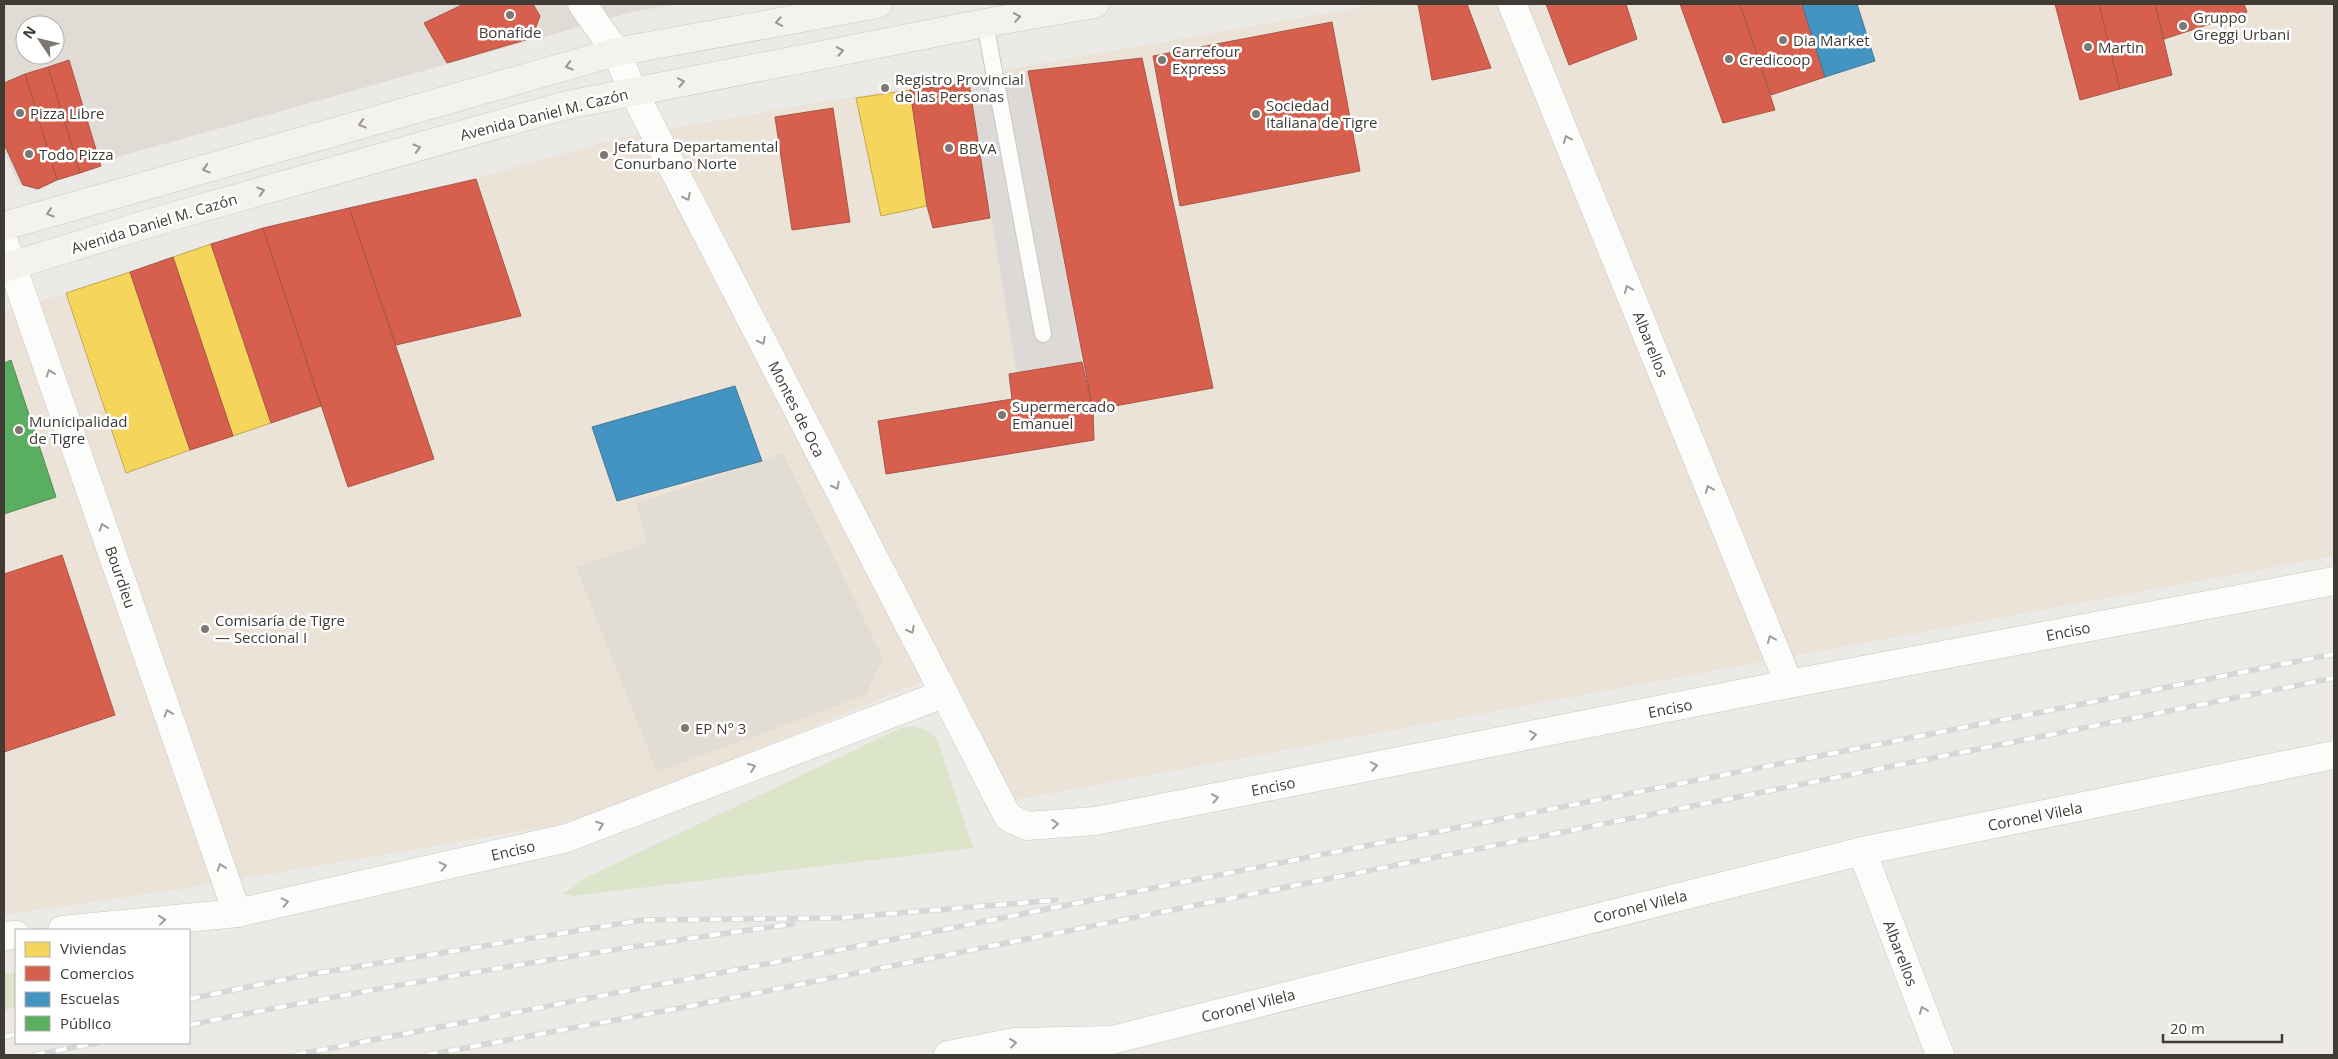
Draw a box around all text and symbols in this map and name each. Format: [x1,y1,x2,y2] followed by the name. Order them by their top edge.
[2193,7,2290,44] place label: Gruppo Greggi Urbani
[504,9,516,21] marker: Bonafide
[1013,13,1022,23] one-way arrow
[15,15,65,65] north arrow
[774,17,783,27] one-way arrow
[2177,20,2189,32] marker: Gruppo Greggi Urbani
[18,22,40,42] text: N
[479,22,541,42] place label: Bonafide
[1793,30,1870,50] place label: Dia Market
[1777,34,1789,46] marker: Dia Market
[2098,37,2144,57] place label: Martin
[1172,41,1240,78] place label: Carrefour Express
[2082,41,2094,53] marker: Martin
[836,46,845,57] one-way arrow
[1739,49,1810,69] place label: Credicoop
[1723,53,1735,65] marker: Credicoop
[1156,54,1168,66] marker: Carrefour Express
[566,60,574,70] one-way arrow
[895,69,1024,106] place label: Registro Provincial de las Personas
[676,77,685,88] one-way arrow
[879,82,891,94] marker: Registro Provincial de las Personas
[458,83,630,145] street label: Avenida Daniel M. Cazón
[1266,95,1377,132] place label: Sociedad Italiana de Tigre
[30,103,104,123] place label: Pizza Libre
[14,107,26,119] marker: Pizza Libre
[1250,108,1262,120] marker: Sociedad Italiana de Tigre
[359,119,367,129] one-way arrow
[1563,135,1574,144] one-way arrow
[612,136,778,173] place label: Jefatura Departamental Conurbano Norte
[959,138,997,158] place label: BBVA
[943,142,955,154] marker: BBVA
[413,143,421,153] one-way arrow
[39,144,114,164] place label: Todo Pizza
[23,148,35,160] marker: Todo Pizza
[598,149,610,161] marker: Jefatura Departamental Conurbano Norte
[203,163,211,173] one-way arrow
[256,187,264,197] one-way arrow
[69,188,239,258] street label: Avenida Daniel M. Cazón
[681,192,691,201] one-way arrow
[45,207,54,218] one-way arrow
[1624,285,1635,294] one-way arrow
[1629,308,1673,380] street label: Albarellos
[756,336,766,345] one-way arrow
[764,358,830,460] street label: Montes de Oca
[46,369,56,378] one-way arrow
[1012,396,1115,433] place label: Supermercado Emanuel
[996,409,1008,421] marker: Supermercado Emanuel
[29,411,127,448] place label: Municipalidad de Tigre
[13,424,25,436] marker: Municipalidad de Tigre
[830,481,840,490] one-way arrow
[1705,485,1715,493] one-way arrow
[99,523,109,531] one-way arrow
[101,543,141,611] street label: Bourdieu
[215,610,345,647] place label: Comisaría de Tigre — Seccional I
[2044,617,2092,645] street label: Enciso
[199,623,211,635] marker: Comisaría de Tigre — Seccional I
[905,625,915,634] one-way arrow
[1766,635,1777,644] one-way arrow
[1646,694,1694,722] street label: Enciso
[164,710,174,718] one-way arrow
[695,718,746,738] place label: EP N° 3
[679,722,691,734] marker: EP N° 3
[1529,730,1538,740] one-way arrow
[1370,762,1378,772] one-way arrow
[747,763,756,773] one-way arrow
[1249,772,1297,800] street label: Enciso
[1210,793,1219,803] one-way arrow
[1986,797,2084,835] street label: Coronel Vilela
[1051,819,1059,830] one-way arrow
[595,821,604,831] one-way arrow
[489,835,537,865] street label: Enciso
[439,861,448,872] one-way arrow
[217,863,227,872] one-way arrow
[1591,885,1689,927] street label: Coronel Vilela
[280,897,289,908] one-way arrow
[159,915,167,926] one-way arrow
[1879,917,1923,989] street label: Albarellos
[15,929,190,1044] legend
[60,938,126,958] text: Viviendas
[60,963,134,983] text: Comercios
[1199,984,1297,1026] street label: Coronel Vilela
[60,988,120,1008] text: Escuelas
[1918,1006,1928,1014] one-way arrow
[2163,1012,2282,1044] scale bar
[60,1013,111,1033] text: Público
[2170,1018,2205,1038] text: 20 m
[1009,1038,1017,1049] one-way arrow

